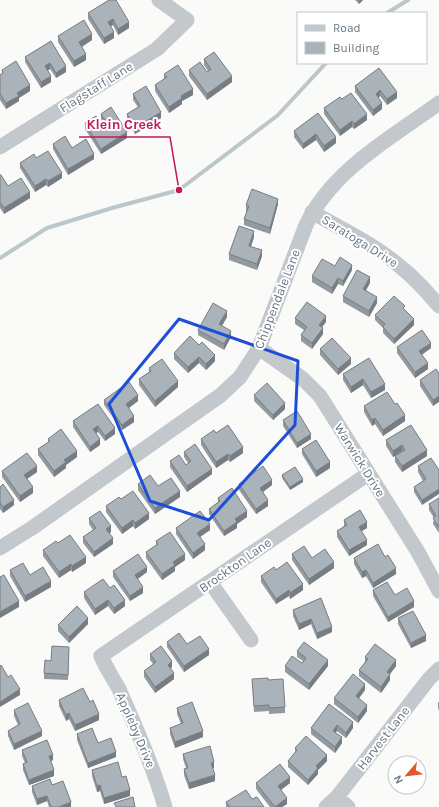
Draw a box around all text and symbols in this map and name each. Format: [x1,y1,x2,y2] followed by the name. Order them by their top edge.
[297,12,427,64] legend
[333,21,361,35] text: Road
[333,41,380,55] text: Building
[57,58,136,116] street label: Flagstaff Lane
[79,111,170,137] callout: Klein Creek
[86,116,162,133] text: Klein Creek
[319,212,401,271] street label: Saratoga Drive
[251,247,303,351] street label: Chippendale Lane
[331,420,389,500] street label: Warwick Drive
[196,534,274,595] street label: Brockton Lane
[113,690,159,770] street label: Appleby Drive
[354,703,413,773] street label: Harvest Lane
[387,755,427,795] north arrow
[391,773,406,786] text: N

